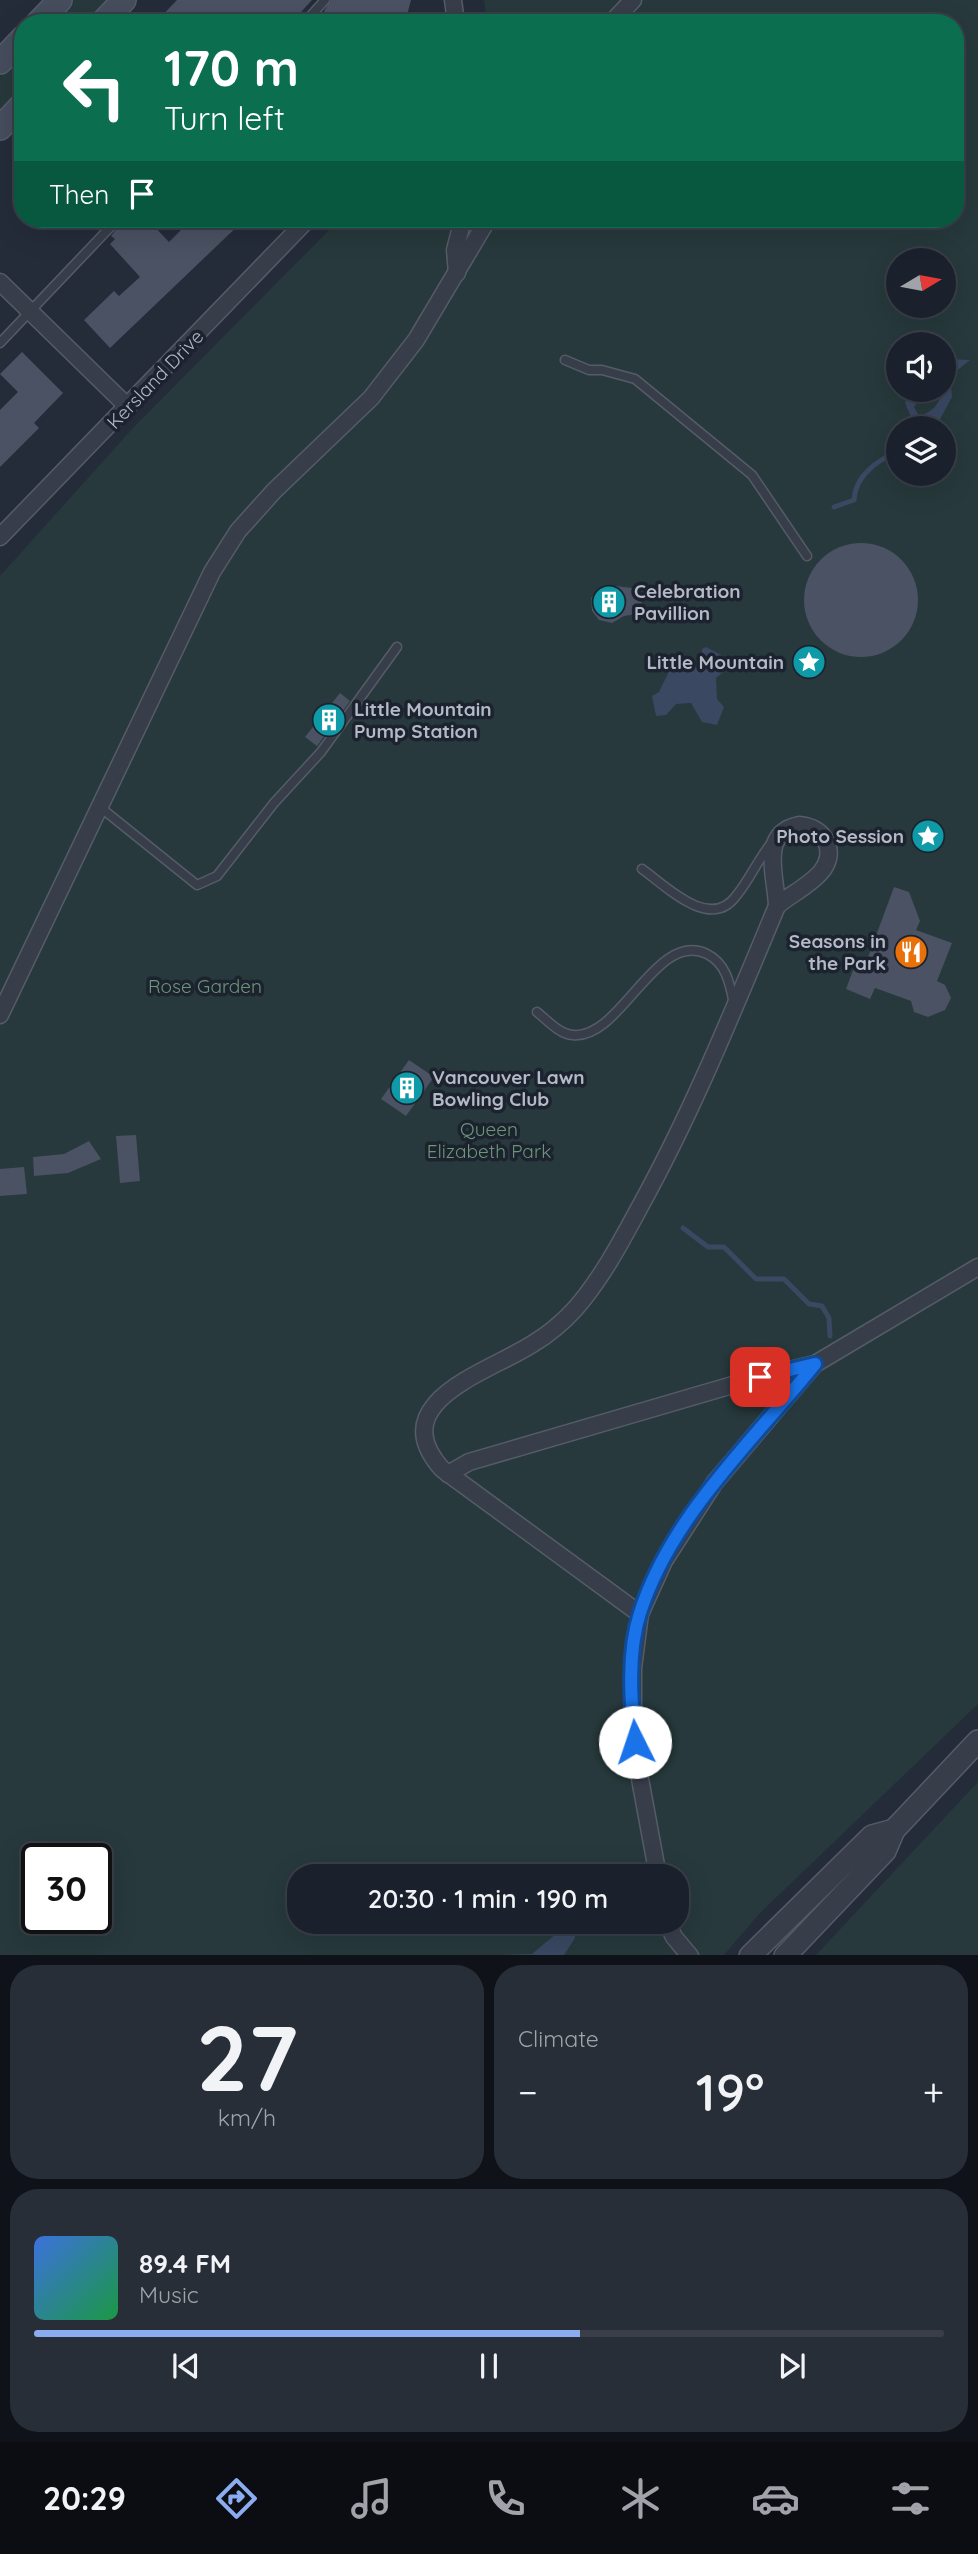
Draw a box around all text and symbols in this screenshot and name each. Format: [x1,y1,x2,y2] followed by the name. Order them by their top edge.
[164,37,299,98] text: 170 m
[49,42,140,133] icon: left
[164,98,285,138] text: Turn left
[123,175,161,213] icon: arrive
[49,178,109,211] text: Then
[886,248,956,318] north arrow
[886,248,956,486] map controls
[102,324,208,434] street label: Kersland Drive
[886,332,956,402] button: sound
[886,416,956,486] button: layers
[634,579,741,625] place label: Celebration Pavillion
[590,583,628,621] building icon: Celebration Pavillion
[790,643,828,681] place icon: Little Mountain
[646,650,784,674] place label: Little Mountain
[354,697,492,743] place label: Little Mountain Pump Station
[310,701,348,739] building icon: Little Mountain Pump Station
[909,817,947,855] place icon: Photo Session
[776,824,904,848] place label: Photo Session
[789,929,886,975] place label: Seasons in the Park
[892,933,930,971] restaurant icon: Seasons in the Park
[148,974,262,998] park label: Rose Garden
[432,1065,585,1111] place label: Vancouver Lawn Bowling Club
[388,1069,426,1107] building icon: Vancouver Lawn Bowling Club
[427,1117,551,1163] park label: Queen Elizabeth Park
[730,1347,790,1407] pin
[741,1358,779,1396] icon: arrive
[598,1705,672,1779] position arrow
[21,1843,112,1934] speed limit sign: 30
[368,1882,608,1915] text: 20:30 · 1 min · 190 m
[196,2000,298,2114] text: 27
[518,2024,599,2053] text: Climate
[696,2059,765,2124] text: 19°
[518,2068,538,2116] text: −
[923,2068,944,2116] text: +
[218,2103,276,2132] text: km/h
[139,2247,231,2280] text: 89.4 FM
[139,2280,199,2309] text: Music
[167,2347,205,2385] icon: previous
[470,2347,508,2385] icon: pause
[773,2347,811,2385] icon: next
[212,2474,261,2523] icon: directions
[347,2474,396,2523] icon: music
[481,2474,530,2523] icon: phone
[616,2474,665,2523] icon: climate
[751,2474,800,2523] icon: car
[886,2474,935,2523] icon: filters
[43,2478,126,2518] text: 20:29

